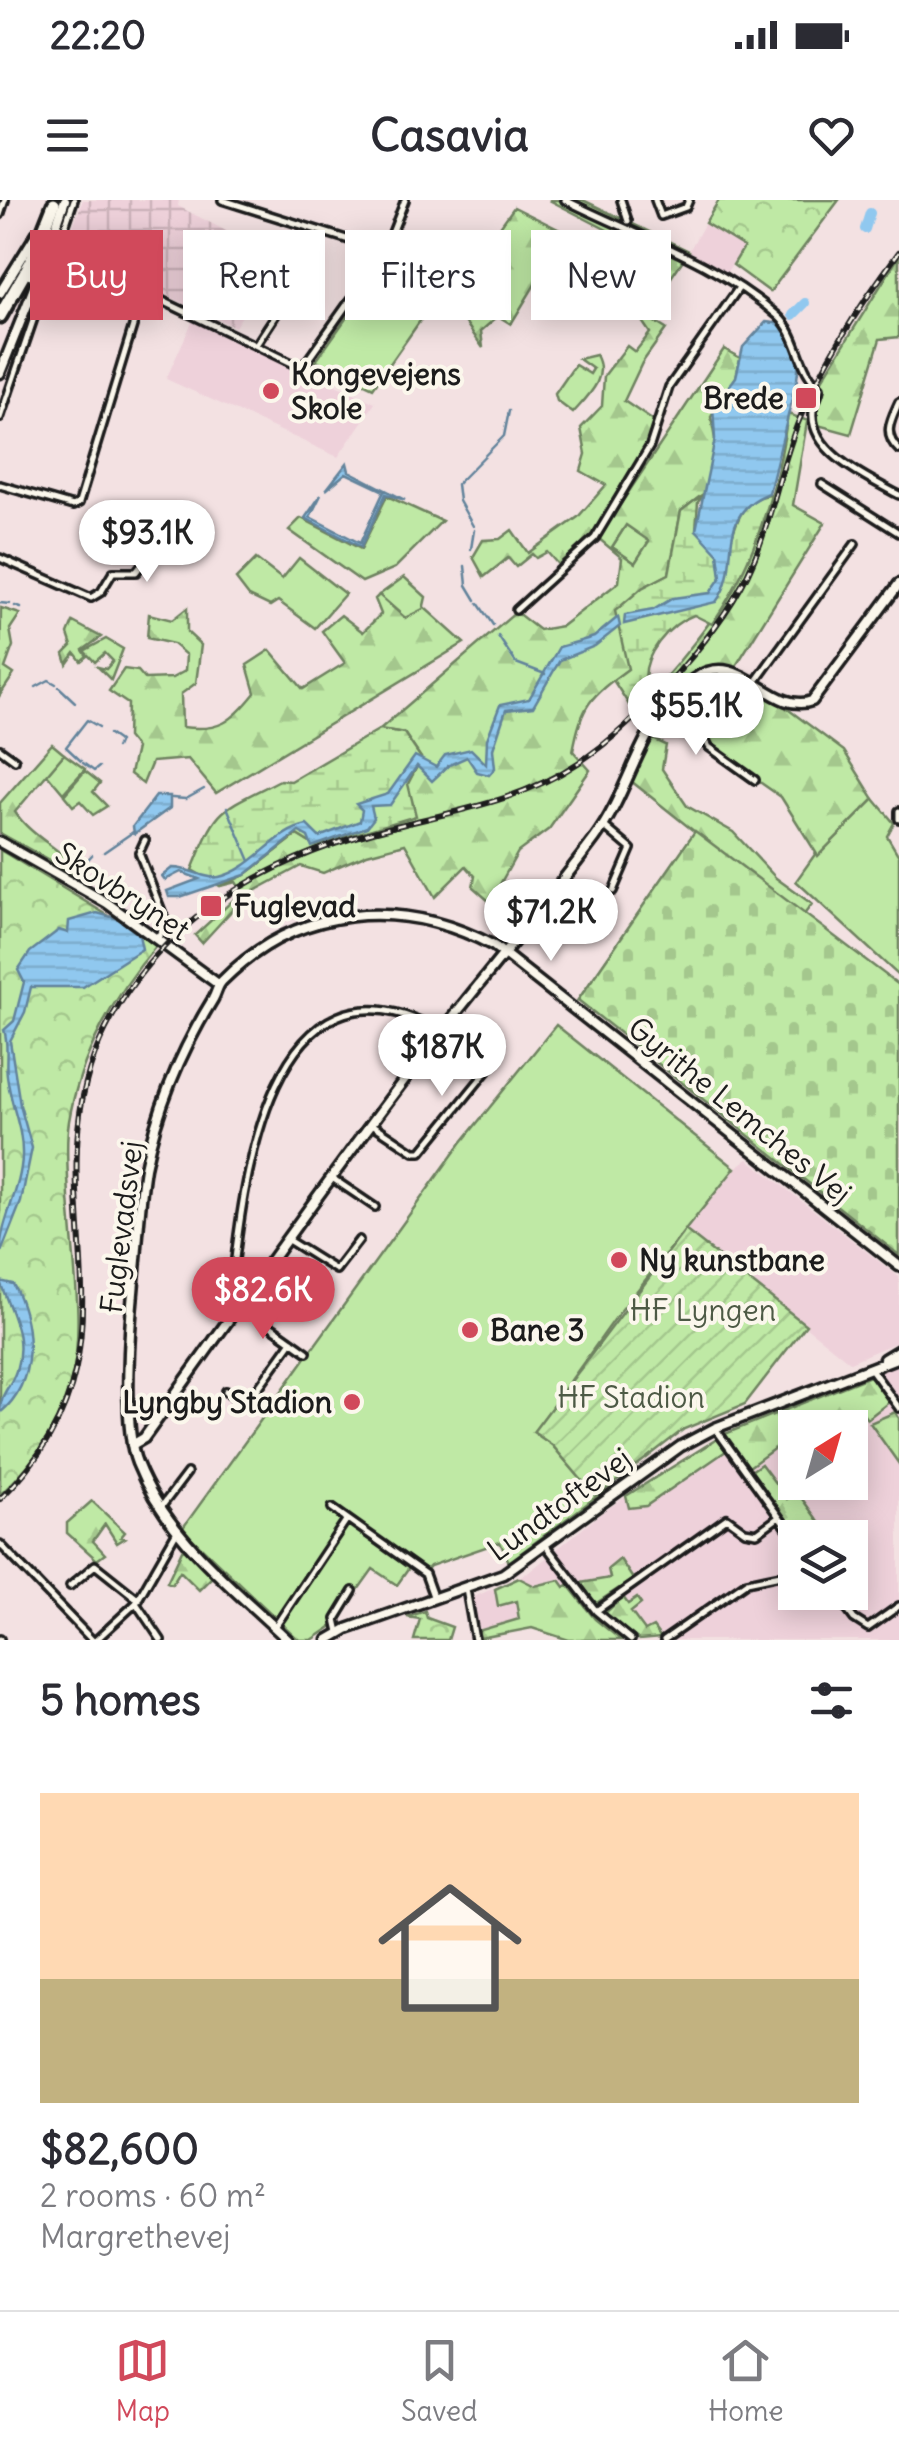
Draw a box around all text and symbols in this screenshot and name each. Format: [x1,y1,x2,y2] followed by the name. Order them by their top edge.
[50,12,146,59] text: 22:20
[370,107,529,163] text: Casavia
[40,108,95,163] icon: menu
[804,108,859,163] icon: heart
[30,230,163,320] chip: Buy
[183,230,325,320] chip: Rent
[345,230,511,320] chip: Filters
[531,230,671,320] chip: New
[291,355,461,427] place label: Kongevejens Skole
[703,379,784,417] place label: Brede
[260,380,282,402] marker: Kongevejens Skole
[793,385,819,411] marker: Brede
[66,500,228,585] pin: $93.1K
[101,512,193,553] text: $93.1K
[615,673,777,758] pin: $55.1K
[650,685,742,726] text: $55.1K
[49,833,197,949] street label: Skovbrynet
[470,879,632,964] pin: $71.2K
[234,887,356,925] place label: Fuglevad
[506,891,596,932] text: $71.2K
[198,893,224,919] marker: Fuglevad
[621,1008,859,1212] street label: Gyrithe Lemches Vej
[372,1014,512,1099] pin: $187K
[400,1026,484,1067] text: $187K
[92,1139,150,1315] street label: Fuglevadsvej
[639,1241,825,1279] place label: Ny kunstbane
[608,1249,630,1271] marker: Ny kunstbane
[182,1257,344,1342] pin: $82.6K
[214,1269,312,1310] text: $82.6K
[630,1291,776,1329] park label: HF Lyngen
[490,1311,585,1349] place label: Bane 3
[459,1319,481,1341] marker: Bane 3
[557,1378,705,1416] park label: HF Stadion
[122,1383,332,1421] place label: Lyngby Stadion
[341,1391,363,1413] marker: Lyngby Stadion
[778,1410,868,1500] north arrow
[778,1410,868,1610] map controls
[480,1439,638,1569] street label: Lundtoftevej
[778,1520,868,1610] button: layers
[804,1673,859,1728] icon: filters
[40,1674,201,1726] text: 5 homes
[360,1858,540,2038] icon: home
[40,2123,199,2175] text: $82,600
[40,2175,266,2216] text: 2 rooms · 60 m²
[40,2216,230,2257] text: Margrethevej
[115,2333,170,2429] tab: Map
[401,2333,478,2429] tab: Saved
[708,2333,784,2429] tab: Home

